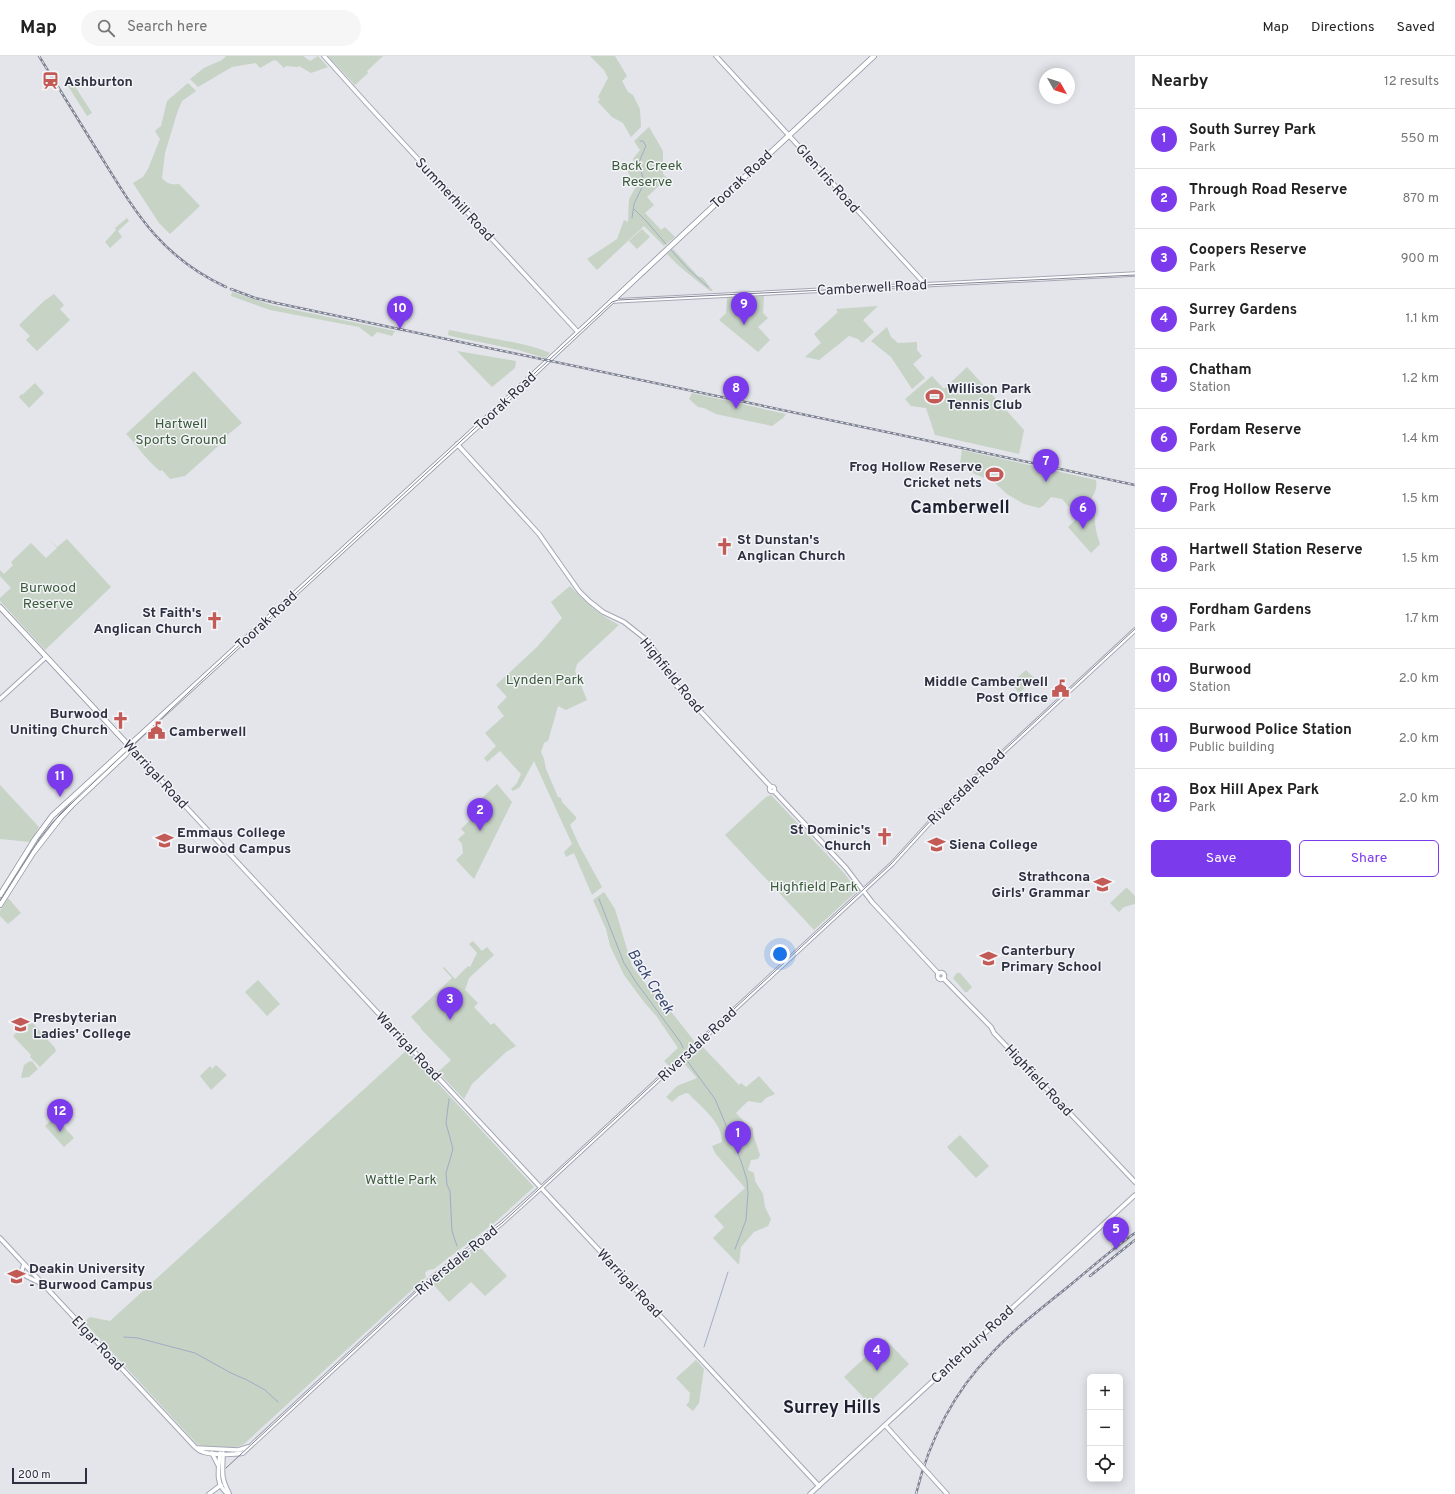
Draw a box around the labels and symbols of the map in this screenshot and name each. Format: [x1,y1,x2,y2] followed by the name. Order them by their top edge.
[1039,68,1075,104] north arrow
[41,71,61,91] station icon: Ashburton
[64,74,133,91] place label: Ashburton
[791,141,862,217] street label: Glen Iris Road
[708,147,776,213] street label: Toorak Road
[411,155,497,245] street label: Summerhill Road
[611,158,683,191] park label: Back Creek Reserve
[817,277,928,300] street label: Camberwell Road
[731,292,757,325] pin: 9
[387,296,413,329] pin: 10
[472,369,540,435] street label: Toorak Road
[723,376,749,409] pin: 8
[947,381,1032,414] place label: Willison Park Tennis Club
[924,386,944,406] sports icon: Willison Park Tennis Club
[135,416,227,449] park label: Hartwell Sports Ground
[1033,449,1059,482] pin: 7
[849,459,982,492] place label: Frog Hollow Reserve Cricket nets
[985,464,1005,484] sports icon: Frog Hollow Reserve Cricket nets
[1070,496,1096,529] pin: 6
[910,497,1010,520] district label: Camberwell
[737,532,846,565] place label: St Dunstan's Anglican Church
[714,537,734,557] church icon: St Dunstan's Anglican Church
[20,580,76,613] park label: Burwood Reserve
[233,588,301,654] street label: Toorak Road
[93,605,202,638] place label: St Faith's Anglican Church
[205,610,225,630] church icon: St Faith's Anglican Church
[635,635,706,717] street label: Highfield Road
[506,672,584,689] park label: Lynden Park
[924,674,1048,707] place label: Middle Camberwell Post Office
[1051,679,1071,699] public building icon: Middle Camberwell Post Office
[10,706,108,739] place label: Burwood Uniting Church
[111,711,131,731] church icon: Burwood Uniting Church
[146,721,166,741] public building icon: Camberwell
[169,724,246,741] place label: Camberwell
[119,737,191,813] street label: Warrigal Road
[925,747,1009,829] street label: Riversdale Road
[47,764,73,797] pin: 11
[467,798,493,831] pin: 2
[790,822,871,855] place label: St Dominic's Church
[177,825,291,858] place label: Emmaus College Burwood Campus
[874,827,894,847] church icon: St Dominic's Church
[154,830,174,850] school or university icon: Emmaus College Burwood Campus
[926,834,946,854] school or university icon: Siena College
[949,837,1038,854] place label: Siena College
[991,869,1090,902] place label: Strathcona Girls' Grammar
[1093,874,1113,894] school or university icon: Strathcona Girls' Grammar
[770,879,858,896] park label: Highfield Park
[1001,943,1102,976] place label: Canterbury Primary School
[770,944,790,964] your location
[622,946,677,1018] water label: Back Creek
[978,948,998,968] school or university icon: Canterbury Primary School
[437,987,463,1020] pin: 3
[655,1004,741,1086] street label: Riversdale Road
[372,1009,444,1085] street label: Warrigal Road
[33,1010,131,1043] place label: Presbyterian Ladies' College
[10,1015,30,1035] school or university icon: Presbyterian Ladies' College
[1000,1042,1076,1121] street label: Highfield Road
[47,1099,73,1132] pin: 12
[725,1121,751,1154] pin: 1
[365,1172,437,1189] park label: Wattle Park
[1103,1217,1129,1250] pin: 5
[412,1223,502,1300] street label: Riversdale Road
[593,1246,665,1322] street label: Warrigal Road
[29,1261,153,1294] place label: Deakin University - Burwood Campus
[6,1266,26,1286] school or university icon: Deakin University - Burwood Campus
[928,1302,1018,1388] street label: Canterbury Road
[67,1313,127,1375] street label: Elgar Road
[864,1338,890,1371] pin: 4
[783,1397,881,1420] district label: Surrey Hills
[12,1466,87,1485] scale bar

